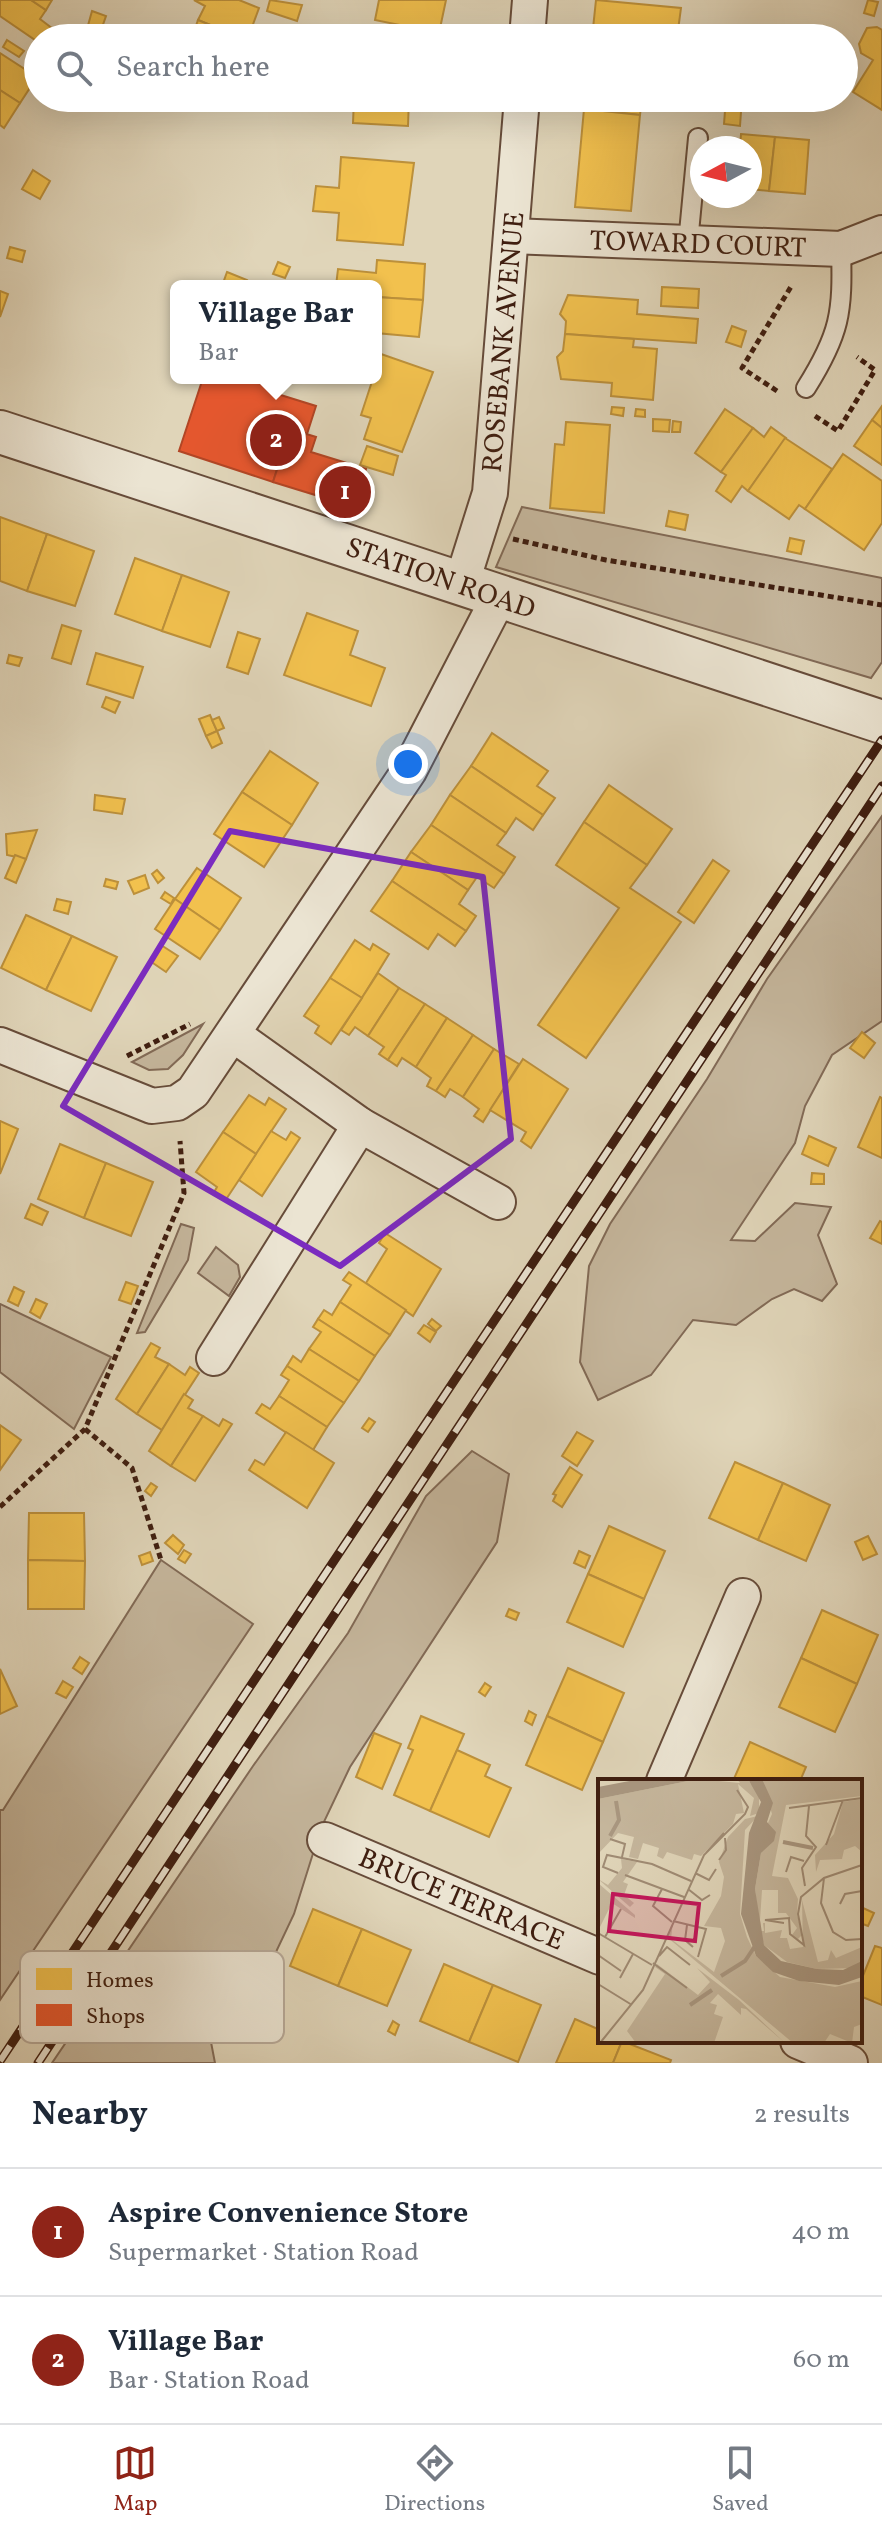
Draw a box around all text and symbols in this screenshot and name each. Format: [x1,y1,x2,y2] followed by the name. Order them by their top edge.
[24,24,858,112] search box
[52,46,96,90] icon: search
[116,47,270,89] text: Search here
[690,136,762,208] north arrow
[474,210,535,474] street label: ROSEBANK AVENUE
[589,222,807,269] street label: TOWARD COURT
[170,280,382,384] popup
[198,293,354,335] text: Village Bar
[198,335,238,371] text: Bar
[250,410,302,470] pin: 2
[319,462,371,522] pin: 1
[340,529,540,630] street label: STATION ROAD
[388,744,428,784] your location
[598,1779,862,2043] inset map
[352,1839,570,1961] street label: BRUCE TERRACE
[20,1951,284,2043] legend
[86,1966,154,1997] text: Homes
[86,2002,145,2033] text: Shops
[32,2092,148,2139] text: Nearby
[754,2097,850,2133] text: 2 results
[108,2193,468,2235] text: Aspire Convenience Store
[53,2214,63,2250] text: 1
[791,2214,850,2250] text: 40 m
[108,2235,419,2271] text: Supermarket · Station Road
[108,2321,263,2363] text: Village Bar
[51,2342,65,2378] text: 2
[793,2342,850,2378] text: 60 m
[108,2363,310,2399] text: Bar · Station Road
[113,2441,157,2520] tab: Map
[384,2441,485,2520] tab: Directions
[712,2441,769,2520] tab: Saved

